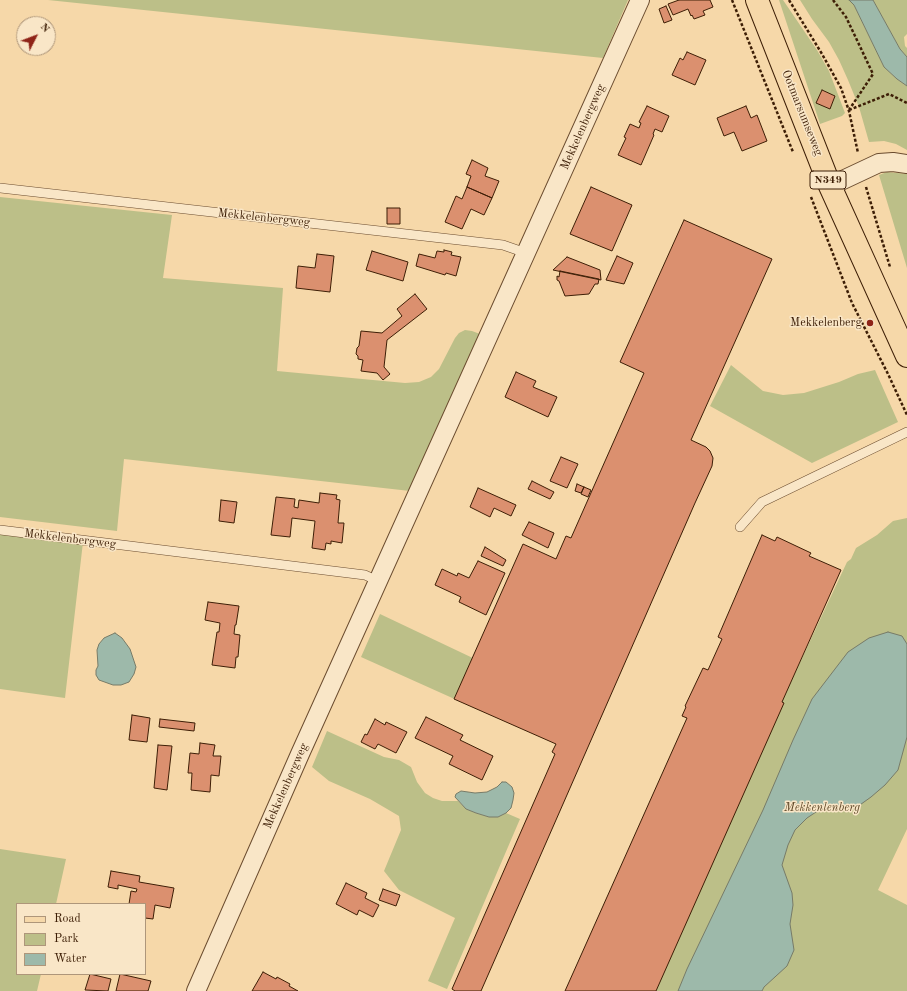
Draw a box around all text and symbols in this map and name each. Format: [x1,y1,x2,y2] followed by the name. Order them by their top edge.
[16,16,56,56] north arrow
[38,22,51,35] text: N
[778,68,826,158] street label: Ootmarsumseweg
[558,82,608,172] street label: Mekkelenbergweg
[810,171,846,189] road number: N349
[217,206,311,230] street label: Mekkelenbergweg
[790,316,862,330] place label: Mekkelenberg
[865,318,875,328] marker: Mekkelenberg
[23,526,117,552] street label: Mekkelenbergweg
[261,741,311,831] street label: Mekkelenbergweg
[784,801,860,815] park label: Mekkenlenberg
[16,903,146,975] legend
[54,913,81,925] text: Road
[54,933,79,945] text: Park
[54,953,86,965] text: Water

